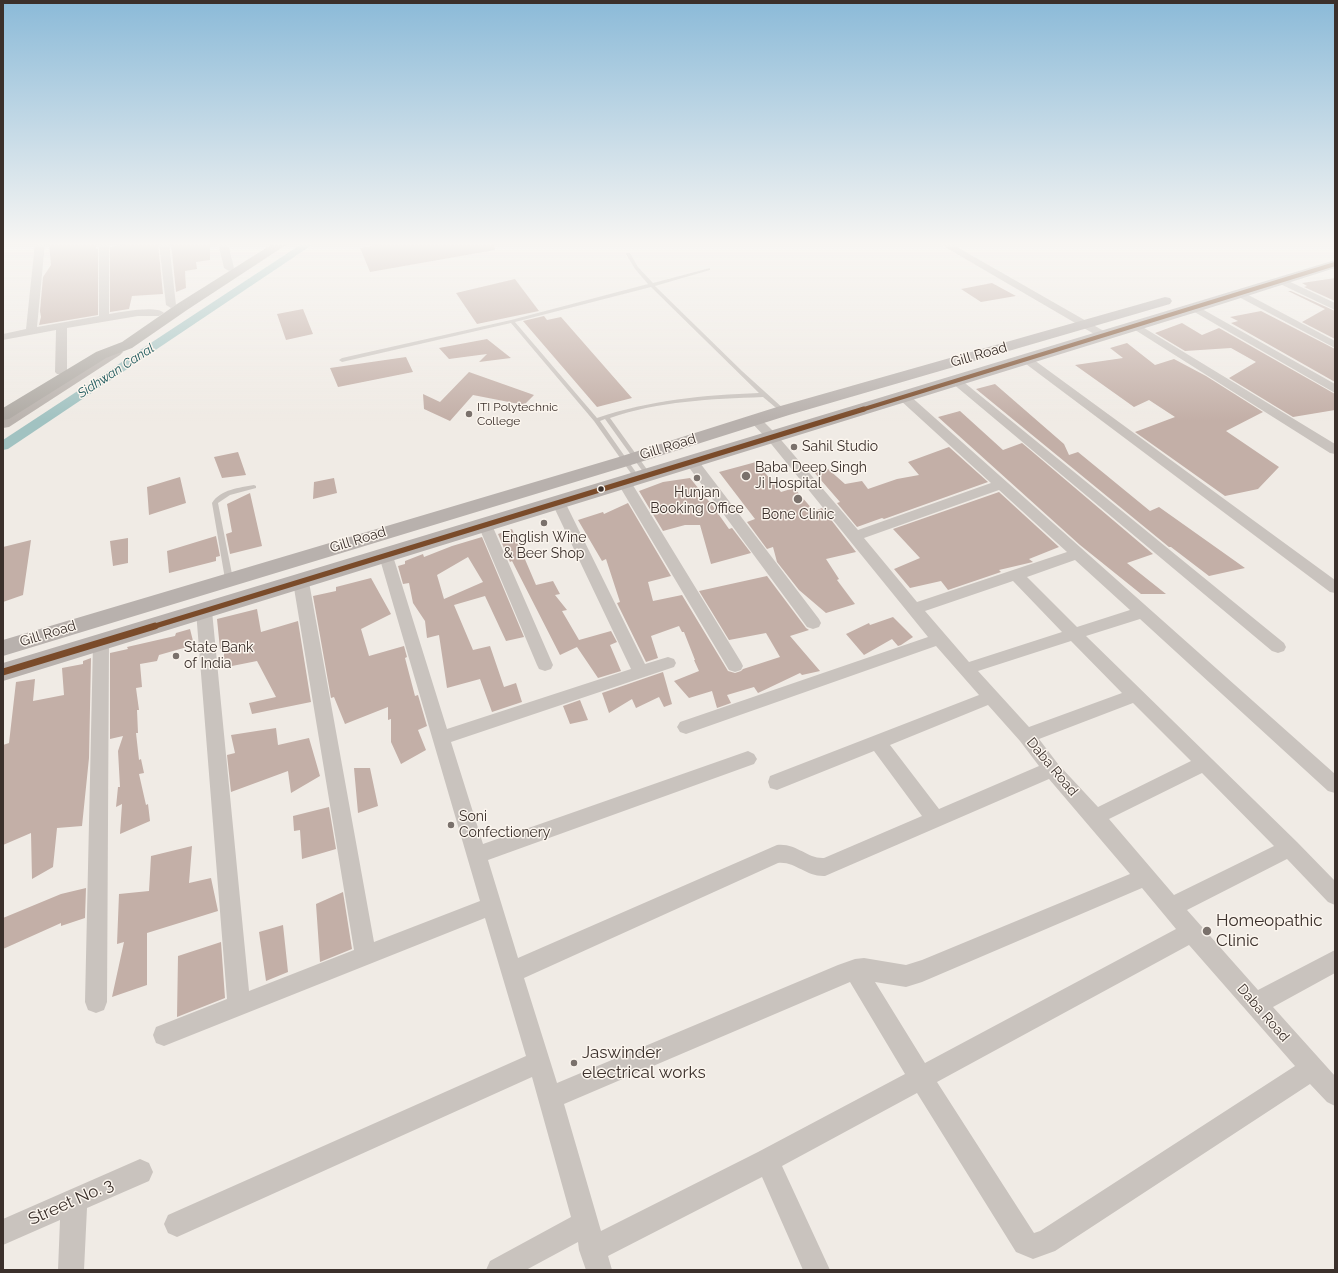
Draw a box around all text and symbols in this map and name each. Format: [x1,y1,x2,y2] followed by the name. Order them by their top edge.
[949,339,1009,371] street label: Gill Road
[75,340,157,402] water label: Sidhwan Canal
[477,400,558,428] place label: ITI Polytechnic College
[464,409,474,419] marker: ITI Polytechnic College
[638,431,698,463] street label: Gill Road
[802,439,878,455] place label: Sahil Studio
[789,442,799,452] marker: Sahil Studio
[755,460,867,492] place label: Baba Deep Singh Ji Hospital
[740,470,752,482] marker: Baba Deep Singh Ji Hospital
[692,473,702,483] marker: Hunjan Booking Office
[596,484,606,494] unlabelled marker
[650,485,744,518] place label: Hunjan Booking Office
[792,493,804,505] marker: Bone Clinic
[762,507,834,523] place label: Bone Clinic
[539,518,549,528] marker: English Wine & Beer Shop
[328,524,388,556] street label: Gill Road
[502,530,586,562] place label: English Wine & Beer Shop
[18,618,78,650] street label: Gill Road
[184,640,254,672] place label: State Bank of India
[171,651,181,661] marker: State Bank of India
[1023,734,1081,800] street label: Daba Road
[459,809,550,842] place label: Soni Confectionery
[446,820,456,830] marker: Soni Confectionery
[1216,911,1323,951] place label: Homeopathic Clinic
[1201,925,1213,937] marker: Homeopathic Clinic
[1233,981,1293,1045] street label: Daba Road
[582,1043,706,1083] place label: Jaswinder electrical works
[569,1058,579,1068] marker: Jaswinder electrical works
[25,1174,117,1230] street label: Street No. 3

